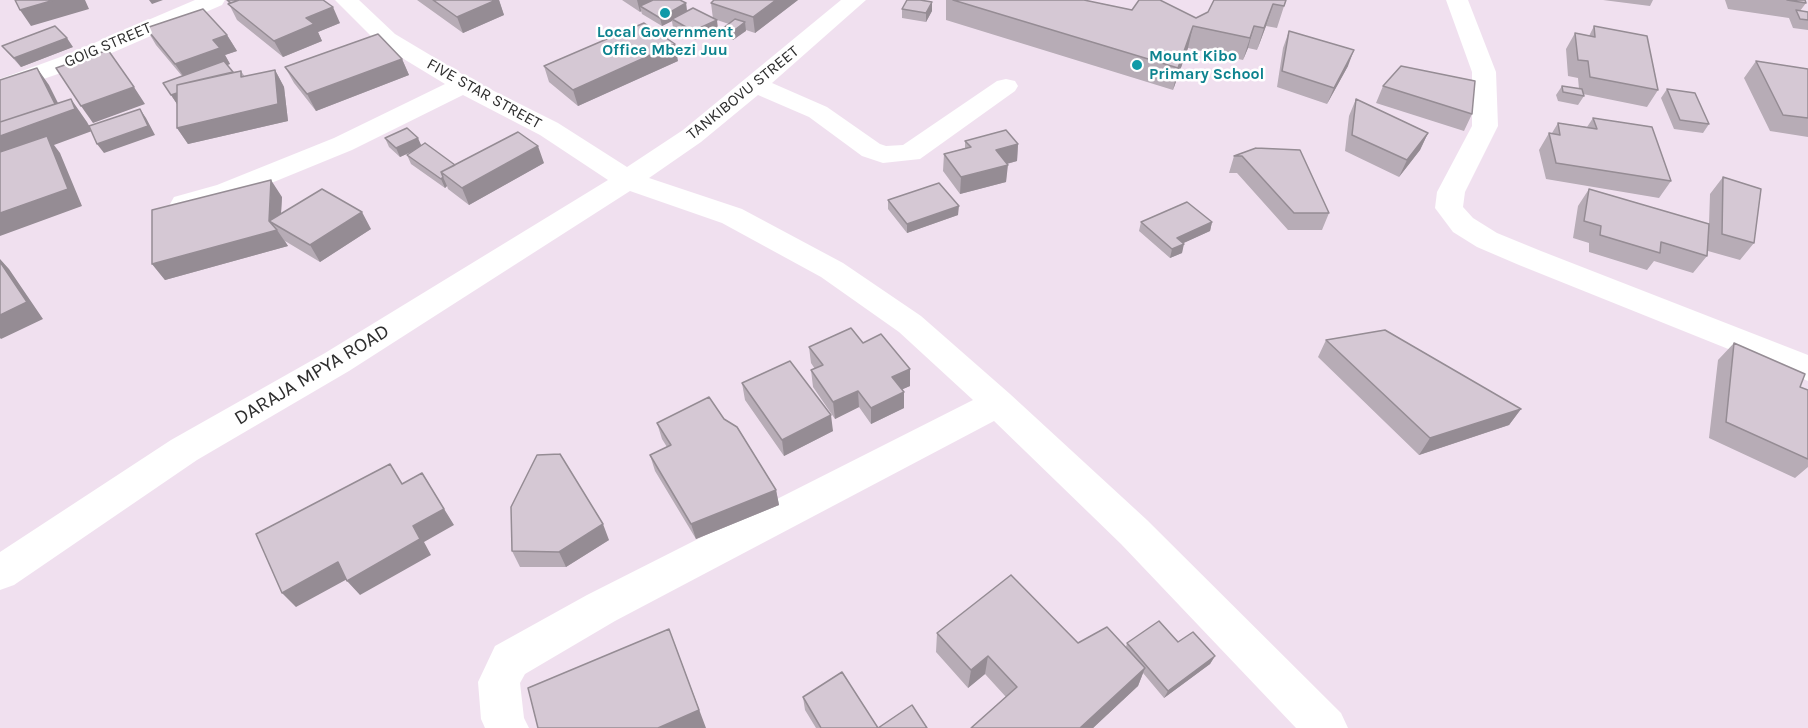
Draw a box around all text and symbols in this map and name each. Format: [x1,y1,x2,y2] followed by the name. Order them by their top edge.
[658,6,672,20] marker: Local Government Office Mbezi Juu
[62,18,154,72] street label: GOIG STREET
[597,22,733,60] place label: Local Government Office Mbezi Juu
[683,42,803,144] street label: TANKIBOVU STREET
[1149,46,1264,84] place label: Mount Kibo Primary School
[423,55,545,133] street label: FIVE STAR STREET
[1130,58,1144,72] marker: Mount Kibo Primary School
[230,319,394,431] street label: DARAJA MPYA ROAD

